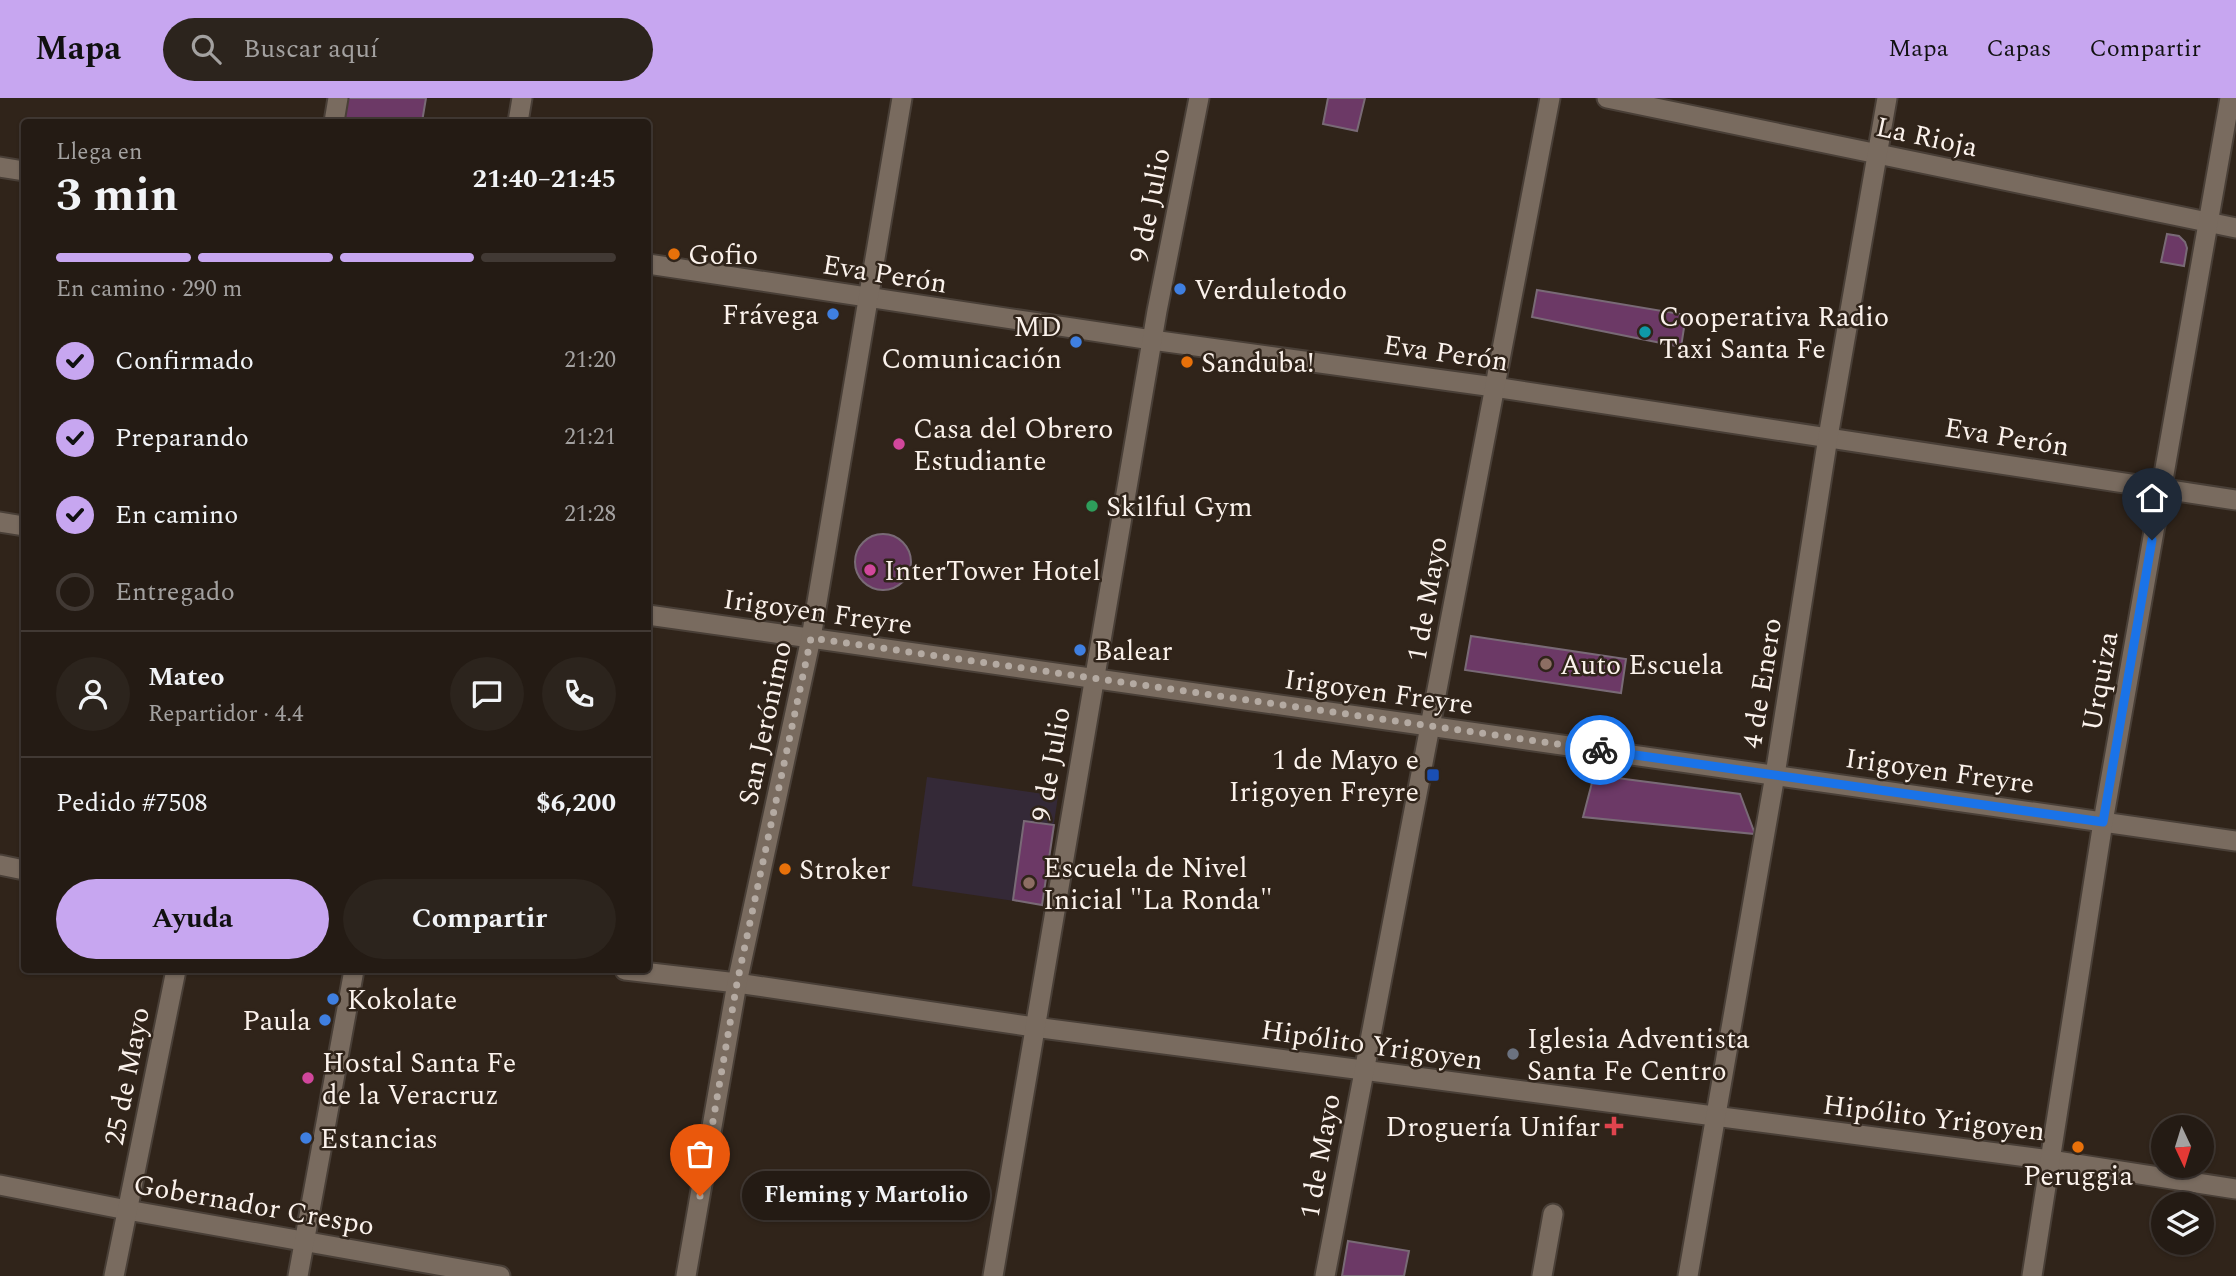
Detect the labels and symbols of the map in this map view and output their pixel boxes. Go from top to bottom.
street label: La Rioja [1872,106,1982,169]
street label: 9 de Julio [1118,144,1183,266]
place label: Gofio [688,234,758,277]
street label: Eva Perón [819,243,950,306]
marker: Gofio [666,246,682,262]
place label: Verduletodo [1194,269,1347,312]
marker: Verduletodo [1172,281,1188,297]
place label: Frávega [722,294,819,337]
place label: Cooperativa Radio Taxi Santa Fe [1659,296,1889,371]
marker: Frávega [825,306,841,322]
place label: MD Comunicación [881,306,1062,381]
street label: Eva Perón [1381,323,1511,384]
marker: Cooperativa Radio Taxi Santa Fe [1637,324,1653,340]
marker: MD Comunicación [1068,334,1084,350]
place label: Sanduba! [1201,342,1314,385]
marker: Sanduba! [1179,354,1195,370]
street label: Eva Perón [1941,406,2072,469]
place label: Casa del Obrero Estudiante [913,408,1113,483]
marker: Casa del Obrero Estudiante [891,436,907,452]
pin [2122,468,2182,540]
place label: Skilful Gym [1106,486,1252,529]
marker: Skilful Gym [1084,498,1100,514]
street label: 1 de Mayo [1395,533,1460,665]
place label: InterTower Hotel [884,550,1101,593]
marker: InterTower Hotel [862,562,878,578]
street label: Irigoyen Freyre [721,578,915,647]
street label: 4 de Enero [1731,615,1794,752]
street label: Urquiza [2071,628,2130,734]
place label: Balear [1094,630,1173,673]
street label: San Jerónimo [727,637,804,809]
marker: Balear [1072,642,1088,658]
place label: Auto Escuela [1560,644,1723,687]
marker: Auto Escuela [1538,656,1554,672]
street label: Irigoyen Freyre [1282,658,1476,727]
street label: 9 de Julio [1020,704,1083,825]
courier [1565,715,1635,785]
street label: Irigoyen Freyre [1843,737,2037,806]
place label: 1 de Mayo e Irigoyen Freyre [1229,739,1419,814]
marker: 1 de Mayo e Irigoyen Freyre [1425,767,1441,783]
place label: Escuela de Nivel Inicial "La Ronda" [1043,847,1273,922]
place label: Stroker [799,849,890,892]
marker: Stroker [777,861,793,877]
marker: Escuela de Nivel Inicial "La Ronda" [1021,875,1037,891]
place label: Kokolate [347,979,457,1022]
marker: Kokolate [325,991,341,1007]
place label: Paula [242,1000,311,1043]
street label: 25 de Mayo [93,1003,162,1149]
street label: Hipólito Yrigoyen [1258,1009,1486,1082]
marker: Paula [317,1012,333,1028]
place label: Iglesia Adventista Santa Fe Centro [1527,1018,1750,1093]
place label: Hostal Santa Fe de la Veracruz [322,1042,516,1117]
marker: Iglesia Adventista Santa Fe Centro [1505,1046,1521,1062]
marker: Hostal Santa Fe de la Veracruz [300,1070,316,1086]
street label: Hipólito Yrigoyen [1820,1084,2047,1153]
street label: 1 de Mayo [1288,1090,1353,1222]
place label: Droguería Unifar [1386,1106,1600,1149]
north arrow [2151,1115,2214,1178]
place label: Estancias [320,1118,438,1161]
marker: Droguería Unifar [1606,1118,1622,1134]
pin [670,1124,730,1196]
marker: Estancias [298,1130,314,1146]
marker: Peruggia [2070,1139,2086,1155]
place label: Peruggia [2023,1155,2133,1198]
street label: Gobernador Crespo [130,1163,378,1248]
callout: Fleming y Martolio [742,1172,990,1220]

